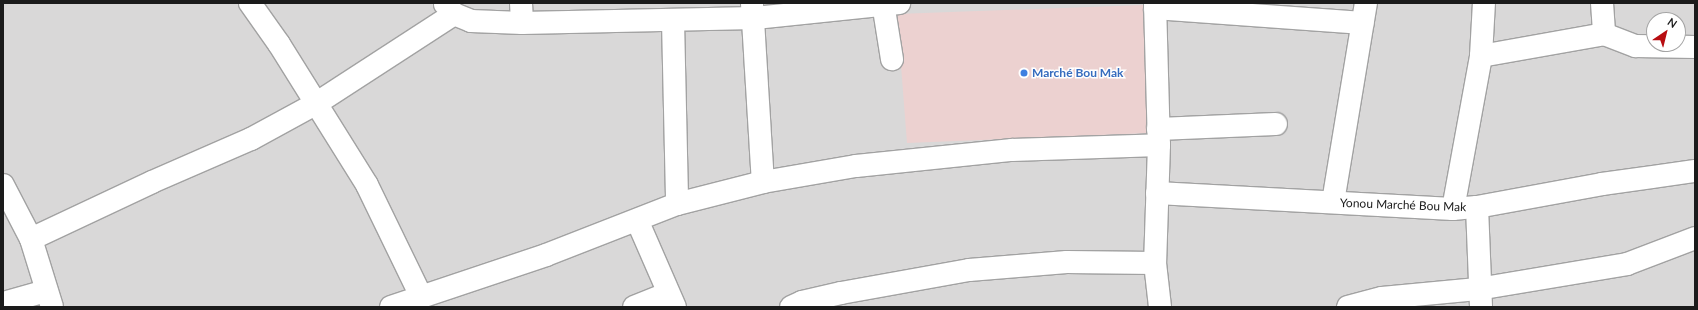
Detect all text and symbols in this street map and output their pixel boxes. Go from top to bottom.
north arrow [1646,12,1686,52]
text: N [1665,15,1680,30]
place label: Marché Bou Mak [1032,66,1124,80]
marker: Marché Bou Mak [1019,68,1029,78]
street label: Yonou Marché Bou Mak [1340,196,1466,214]

